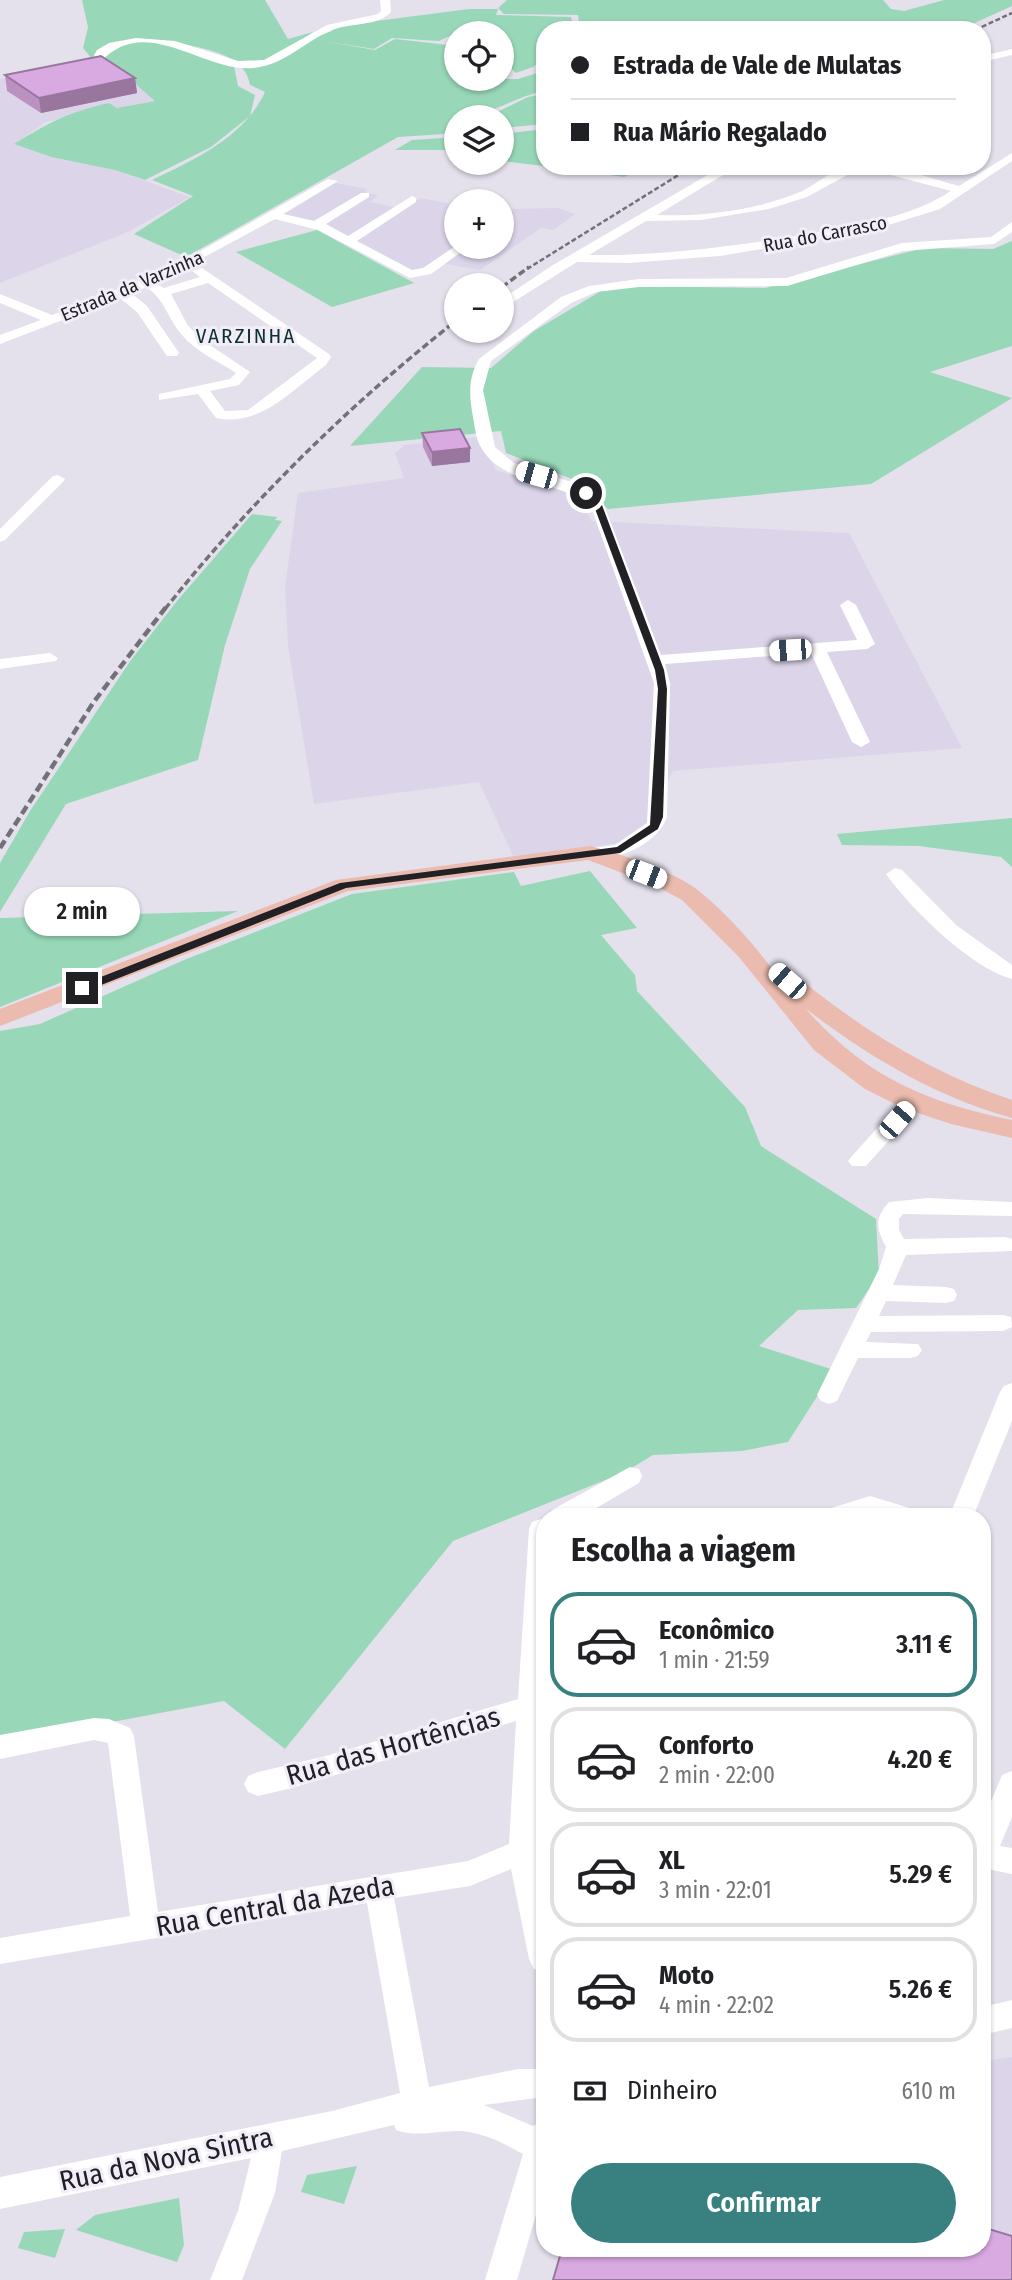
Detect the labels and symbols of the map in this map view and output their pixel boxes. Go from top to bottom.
street label: Rua do Carrasco [761,211,889,257]
street label: Estrada da Varzinha [57,246,207,326]
district label: VARZINHA [196,323,296,349]
car [513,459,560,491]
route start [570,477,602,509]
car [769,638,812,662]
car [623,857,670,891]
callout: 2 min [24,886,140,936]
car [765,959,810,1003]
route end [66,972,98,1004]
car [876,1097,919,1143]
street label: Rua das Hortências [282,1700,504,1792]
street label: Rua Central da Azeda [153,1869,397,1943]
street label: Rua da Nova Sintra [56,2120,276,2198]

